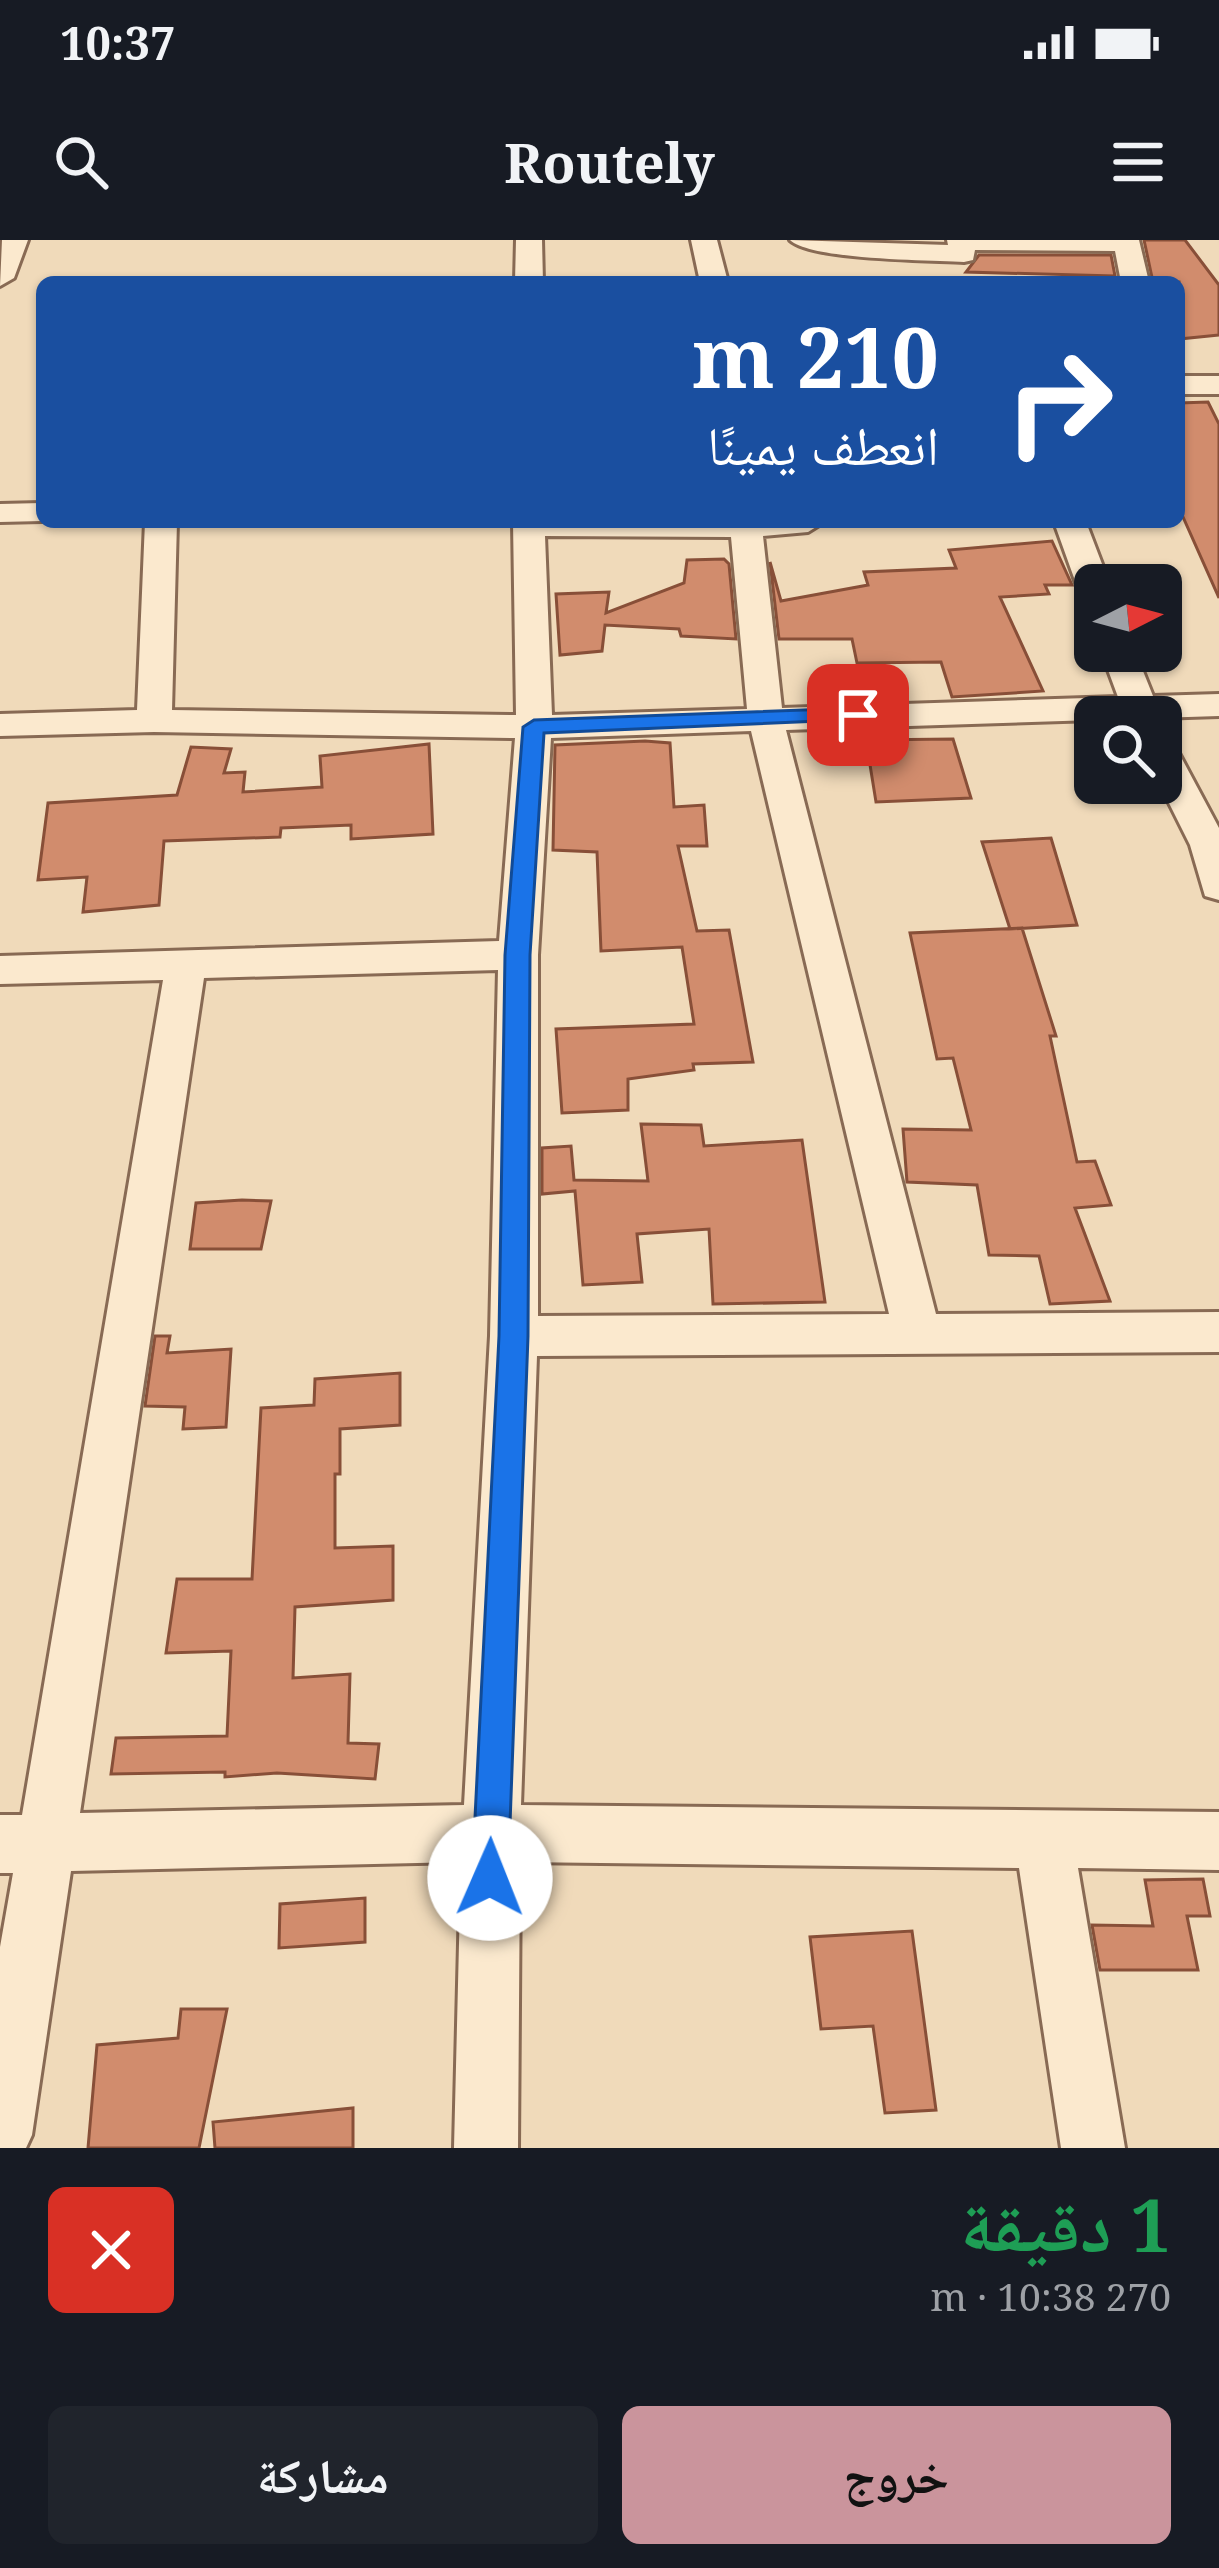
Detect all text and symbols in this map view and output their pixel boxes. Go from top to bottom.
text: 10:37 [60,12,175,73]
text: Routely [504,125,715,199]
icon: search [48,129,114,195]
icon: menu [1105,129,1171,195]
text: 210 m [692,298,939,413]
icon: right [981,324,1137,480]
text: انعطف يمينًا [707,407,939,481]
north arrow [1074,564,1182,672]
map controls [1074,564,1182,804]
pin [807,664,909,766]
icon: arrive [825,682,891,748]
button: search [1074,696,1182,804]
position arrow [427,1815,553,1941]
text: 1 دقيقة [960,2175,1171,2273]
button: close [48,2187,174,2313]
text: 270 m · 10:38 [930,2269,1171,2322]
button: مشاركة [48,2406,598,2544]
button: خروج [622,2406,1171,2544]

